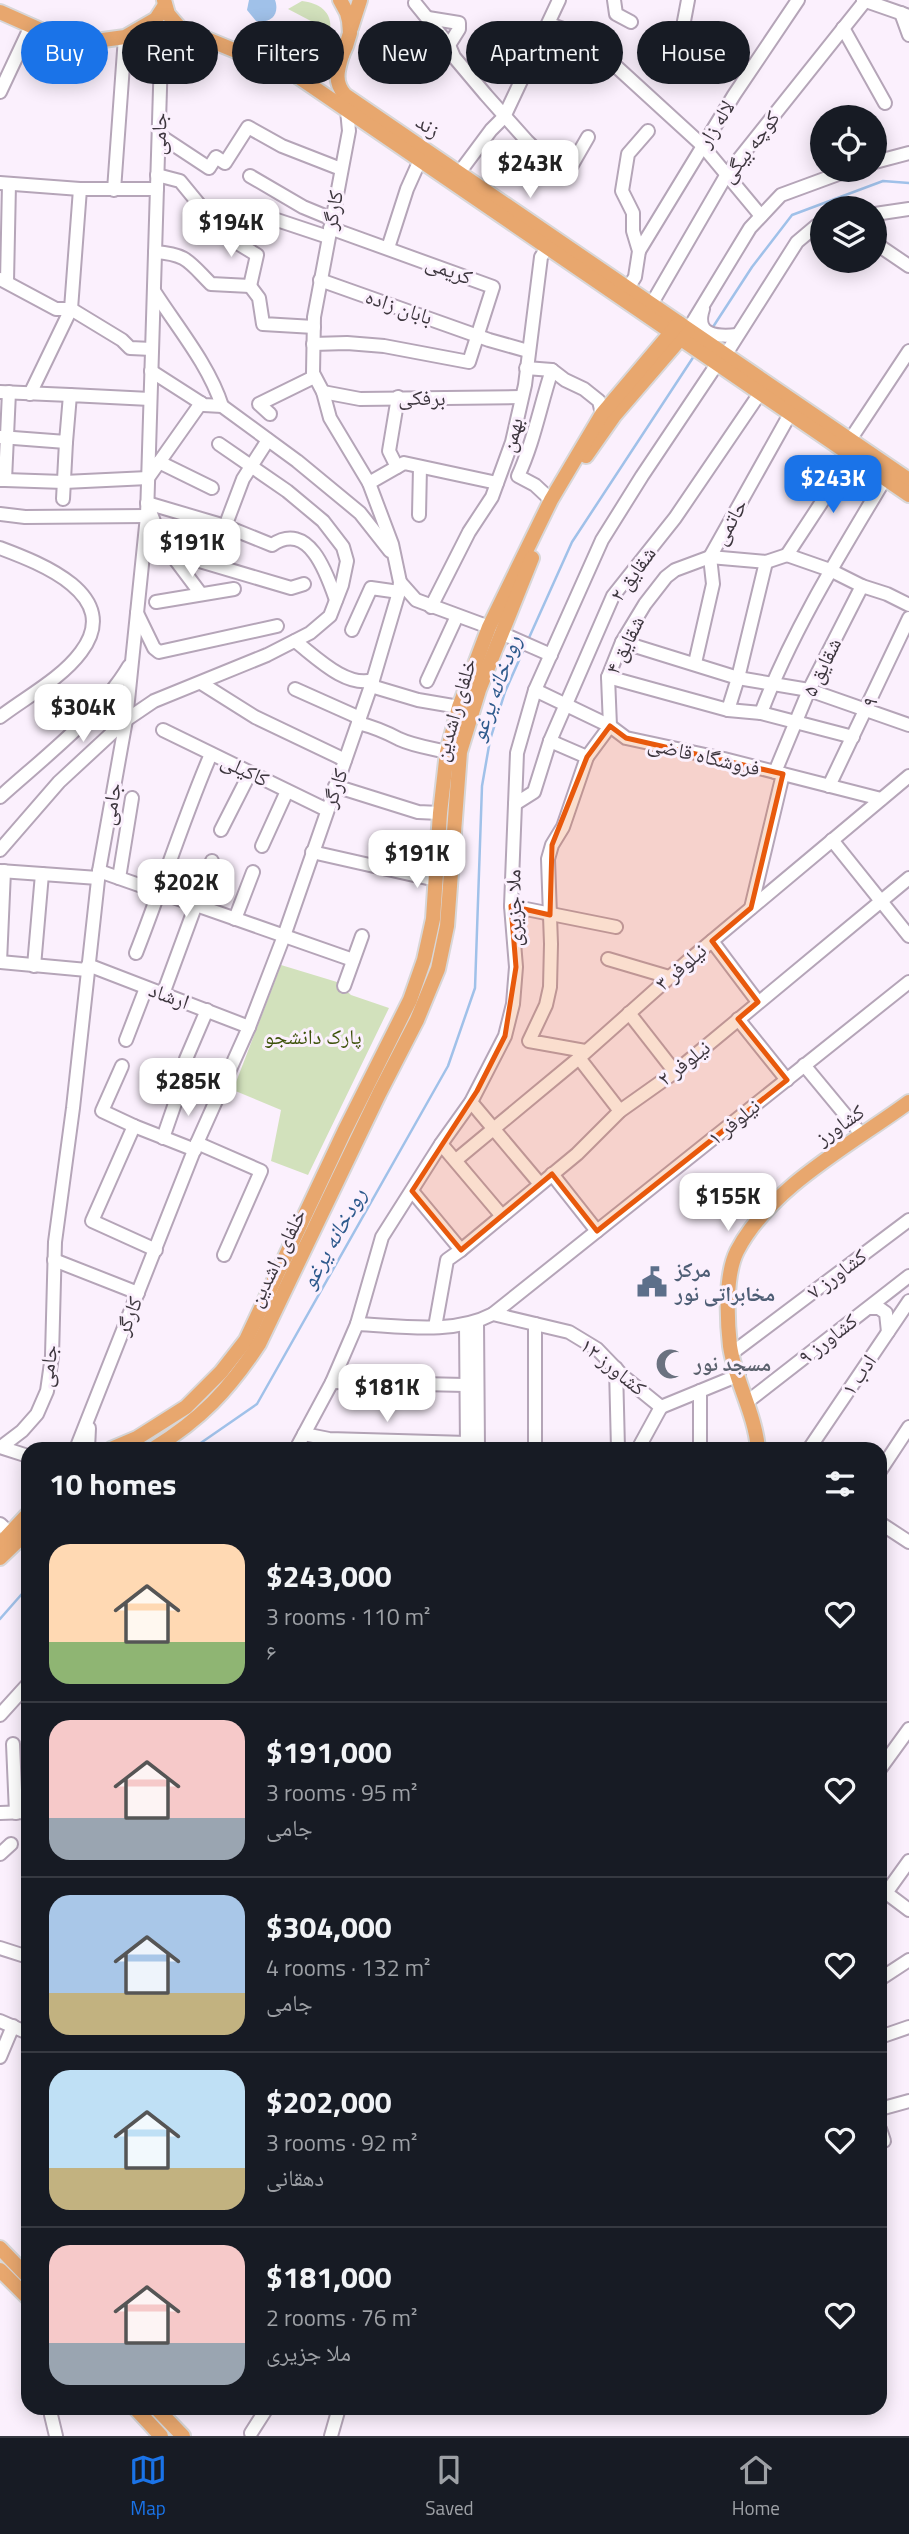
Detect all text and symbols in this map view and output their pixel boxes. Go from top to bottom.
chip: Buy [21,21,108,84]
chip: Rent [122,21,218,84]
chip: Filters [232,21,344,84]
chip: New [358,21,452,84]
chip: Apartment [466,21,623,84]
chip: House [637,21,750,84]
street label: لاله زار [688,94,742,154]
street label: کوچه بیگی [711,103,787,189]
street label: زند [410,105,447,145]
map controls [810,105,887,273]
button: locate [810,105,887,182]
street label: جامی [141,112,175,156]
pin: $243K [481,140,579,200]
text: $243K [497,145,563,180]
street label: کارگر [313,187,351,233]
button: layers [810,196,887,273]
pin: $194K [182,200,280,259]
text: $194K [198,204,264,239]
street label: کریمی [421,246,478,293]
street label: بابان زاده [361,280,437,332]
street label: برفکی [398,381,446,413]
street label: بهمن [491,414,531,456]
pin: $243K [784,456,882,515]
text: $243K [800,460,866,495]
street label: حاتمی [703,492,755,551]
pin: $191K [143,520,241,579]
text: $191K [159,524,225,559]
street label: شقایق ۲ [601,539,663,608]
street label: شقایق ۴ [596,610,652,679]
water label: رودخانه یرغو [459,630,530,747]
street label: شقایق ۵ [793,632,849,701]
street label: خلفای راشدین [424,654,484,765]
pin: $304K [34,684,132,744]
text: $304K [50,689,116,724]
street label: ۹ [853,691,886,713]
street label: فروشگاه قاضی [645,727,763,783]
street label: کاکیلی [216,744,275,795]
street label: کارگر [312,764,356,812]
street label: جامی [91,780,129,828]
pin: $191K [368,830,466,890]
text: $191K [384,835,450,870]
pin: $202K [137,860,235,919]
text: $202K [153,864,219,899]
street label: ملا جزیری [496,869,530,947]
street label: نیلوفر ۳ [647,935,713,998]
street label: ارشاد [145,973,194,1017]
park label: پارک دانشجو [264,1020,362,1052]
street label: نیلوفر ۲ [650,1031,717,1093]
pin: $285K [139,1058,237,1118]
text: $285K [155,1063,221,1098]
street label: نیلوفر ۱ [700,1090,767,1152]
street label: کشاورز [807,1095,871,1153]
pin: $155K [679,1174,777,1233]
text: $155K [695,1178,761,1213]
water label: رودخانه یرغو [290,1181,375,1296]
street label: خلفای راشدین [239,1203,314,1312]
street label: کشاورز ۷ [800,1240,873,1306]
place label: مرکز مخابراتی نور [674,1253,775,1309]
public building icon: مرکز مخابراتی نور [635,1265,669,1299]
street label: کارگر [105,1291,150,1341]
street label: کشاورز ۹ [791,1304,864,1372]
street label: کشاورز ۱۲ [573,1329,654,1403]
street label: جامی [29,1343,65,1389]
mosque icon: مسجد نور [654,1347,688,1381]
place label: مسجد نور [693,1347,771,1379]
street label: ادب ۱ [833,1347,884,1402]
pin: $181K [338,1364,436,1424]
text: $181K [354,1369,420,1404]
text: 10 homes [49,1461,176,1507]
icon: filters [821,1465,859,1503]
text: $243,000 [266,1553,392,1599]
icon: home [105,1572,189,1656]
icon: heart [821,1595,859,1633]
text: 3 rooms · 110 m² [266,1599,430,1634]
text: ۶ [266,1634,276,1669]
text: $191,000 [266,1729,392,1775]
icon: home [105,1748,189,1832]
icon: heart [821,1771,859,1809]
text: 3 rooms · 95 m² [266,1775,417,1810]
text: جامی [266,1810,313,1845]
text: $304,000 [266,1904,392,1950]
icon: home [105,1923,189,2007]
icon: heart [821,1946,859,1984]
text: 4 rooms · 132 m² [266,1950,430,1985]
text: جامی [266,1985,313,2020]
text: $202,000 [266,2079,392,2125]
icon: home [105,2098,189,2182]
icon: heart [821,2121,859,2159]
text: 3 rooms · 92 m² [266,2125,417,2160]
text: دهقانی [266,2160,324,2195]
text: $181,000 [266,2254,392,2300]
icon: home [105,2273,189,2357]
icon: heart [821,2296,859,2334]
text: 2 rooms · 76 m² [266,2300,417,2335]
text: ملا جزیری [266,2335,351,2370]
tab: Map [129,2451,167,2522]
tab: Saved [425,2451,474,2522]
tab: Home [732,2451,780,2522]

